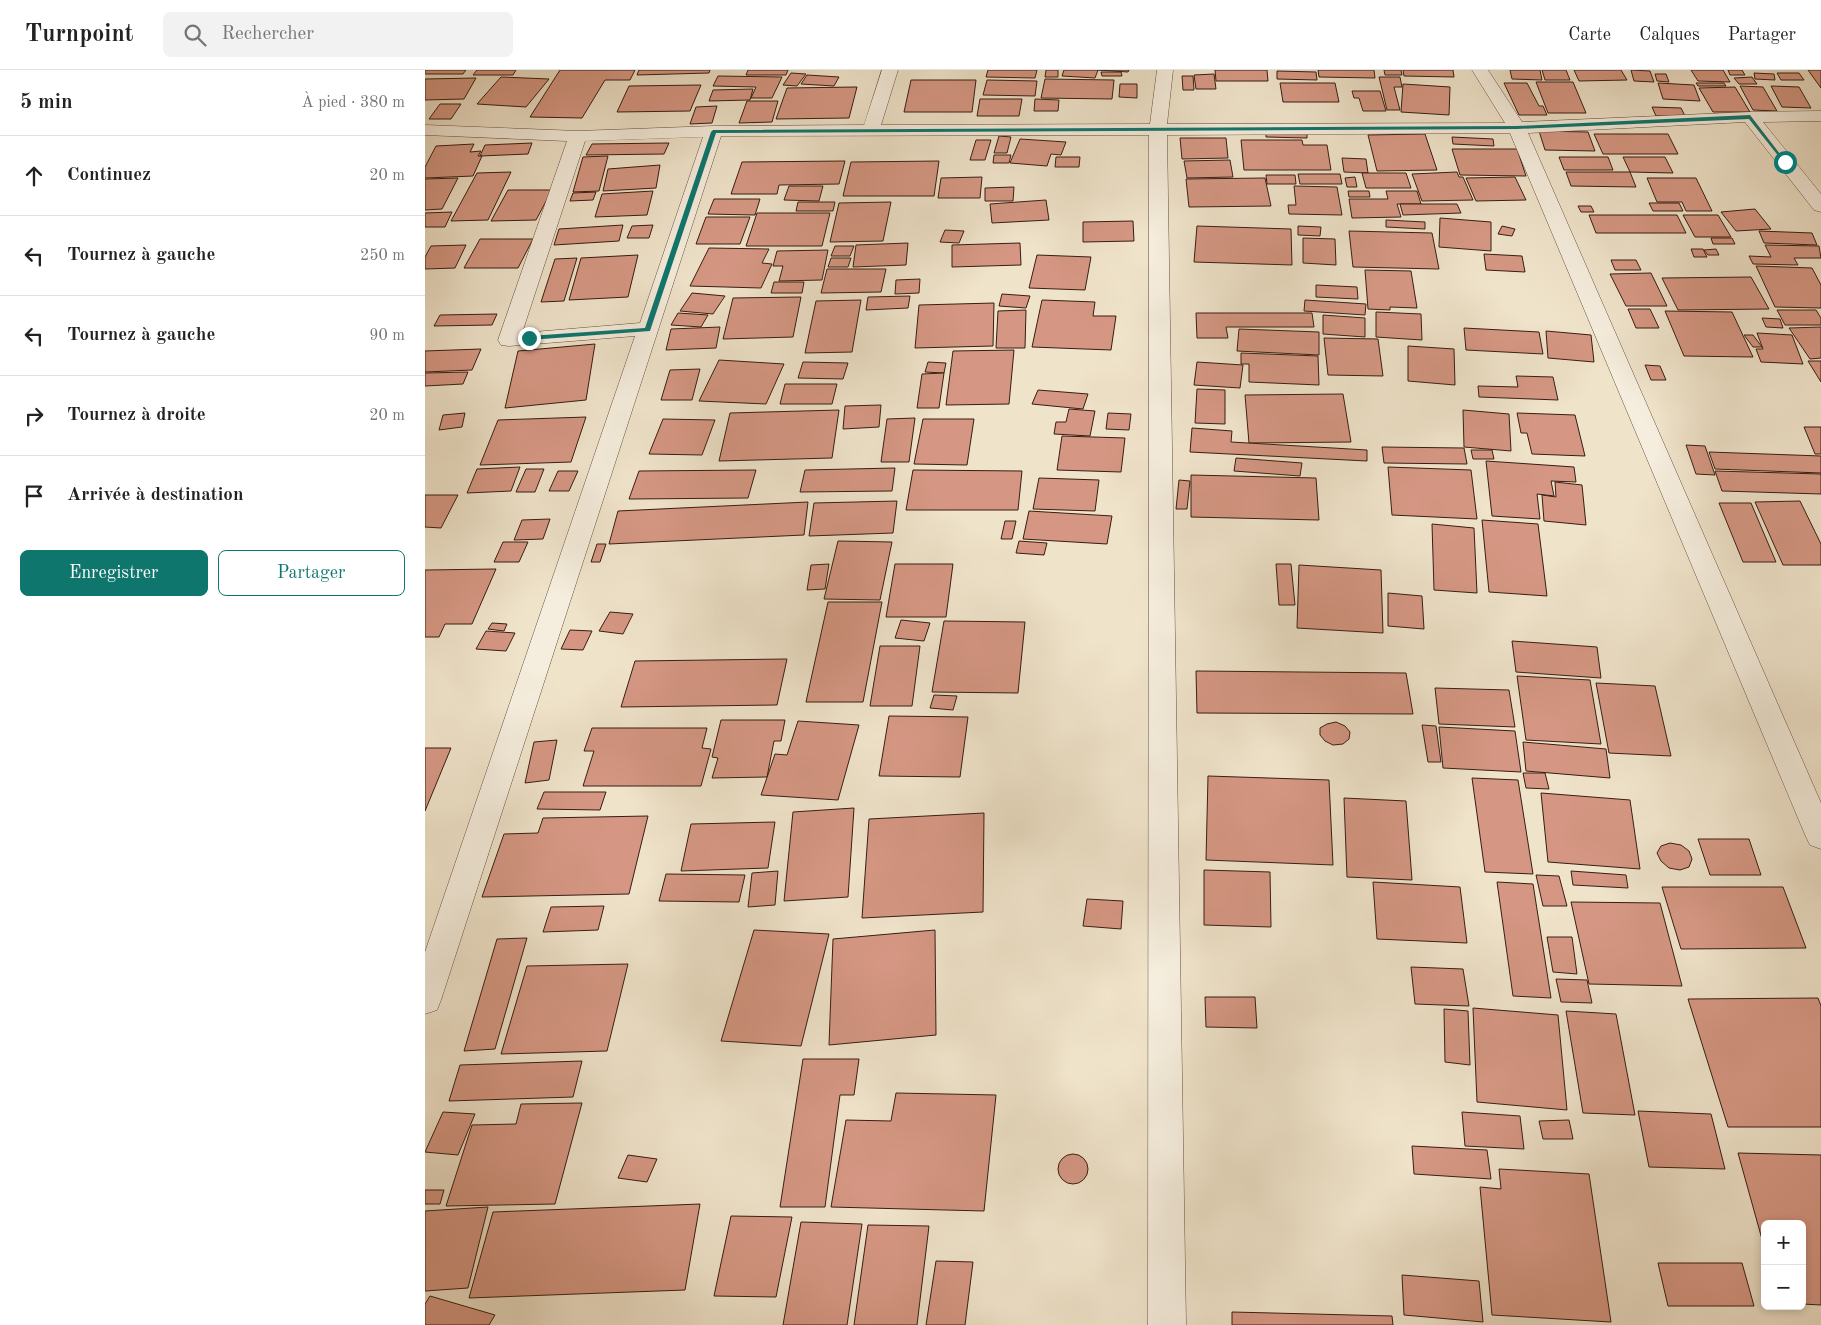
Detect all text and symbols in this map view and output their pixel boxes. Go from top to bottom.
search box [163,12,513,57]
icon: search [181,21,209,49]
text: Turnpoint [25,23,133,47]
text: Rechercher [221,25,314,44]
text: Carte [1568,26,1611,44]
text: Calques [1639,26,1700,44]
text: Partager [1728,26,1796,44]
text: 5 min [20,92,73,113]
text: À pied · 380 m [302,95,405,111]
route start [1774,151,1797,174]
icon: ahead [20,162,48,190]
text: Continuez [67,166,151,185]
text: 20 m [369,168,405,184]
icon: left [20,242,48,270]
text: Tournez à gauche [67,246,215,265]
text: 250 m [360,248,405,264]
icon: left [20,322,48,350]
text: Tournez à gauche [67,326,215,345]
route end [518,327,541,350]
text: 90 m [369,328,405,344]
icon: right [20,402,48,430]
text: Tournez à droite [67,406,206,425]
text: 20 m [369,408,405,424]
icon: arrive [20,482,48,510]
text: Arrivée à destination [67,486,243,505]
button: Enregistrer [20,550,208,596]
button: Partager [218,550,405,596]
map controls [1761,1220,1806,1310]
button: + [1761,1220,1806,1265]
button: − [1761,1265,1806,1310]

